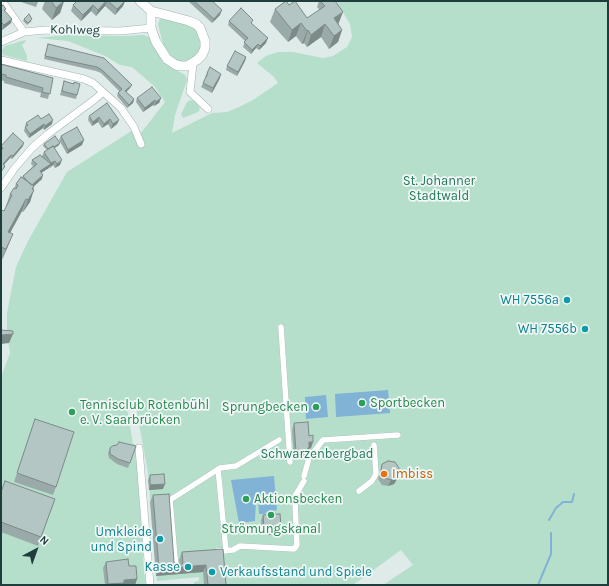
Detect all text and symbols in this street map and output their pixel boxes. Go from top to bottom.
street label: Kohlweg [50,22,100,38]
park label: St. Johanner Stadtwald [403,173,475,204]
place label: WH 7556a [500,292,559,308]
marker: WH 7556a [562,295,572,305]
place label: WH 7556b [518,321,577,337]
marker: WH 7556b [580,324,590,334]
place label: Sportbecken [370,395,445,411]
place label: Tennisclub Rotenbühl e. V. Saarbrücken [80,397,209,428]
marker: Sportbecken [357,398,367,408]
place label: Sprungbecken [222,399,308,415]
marker: Sprungbecken [311,402,321,412]
marker: Tennisclub Rotenbühl e. V. Saarbrücken [67,407,77,417]
park label: Schwarzenbergbad [260,446,374,462]
place label: Imbiss [392,466,433,482]
marker: Imbiss [379,469,389,479]
place label: Aktionsbecken [254,491,342,507]
marker: Aktionsbecken [241,494,251,504]
marker: Strömungskanal [266,510,276,520]
place label: Strömungskanal [221,521,321,537]
place label: Umkleide und Spind [91,524,152,555]
north arrow [16,530,56,570]
text: N [37,533,51,548]
marker: Umkleide und Spind [155,534,165,544]
place label: Kasse [145,559,180,575]
marker: Kasse [183,562,193,572]
place label: Verkaufsstand und Spiele [220,564,372,580]
marker: Verkaufsstand und Spiele [207,567,217,577]

